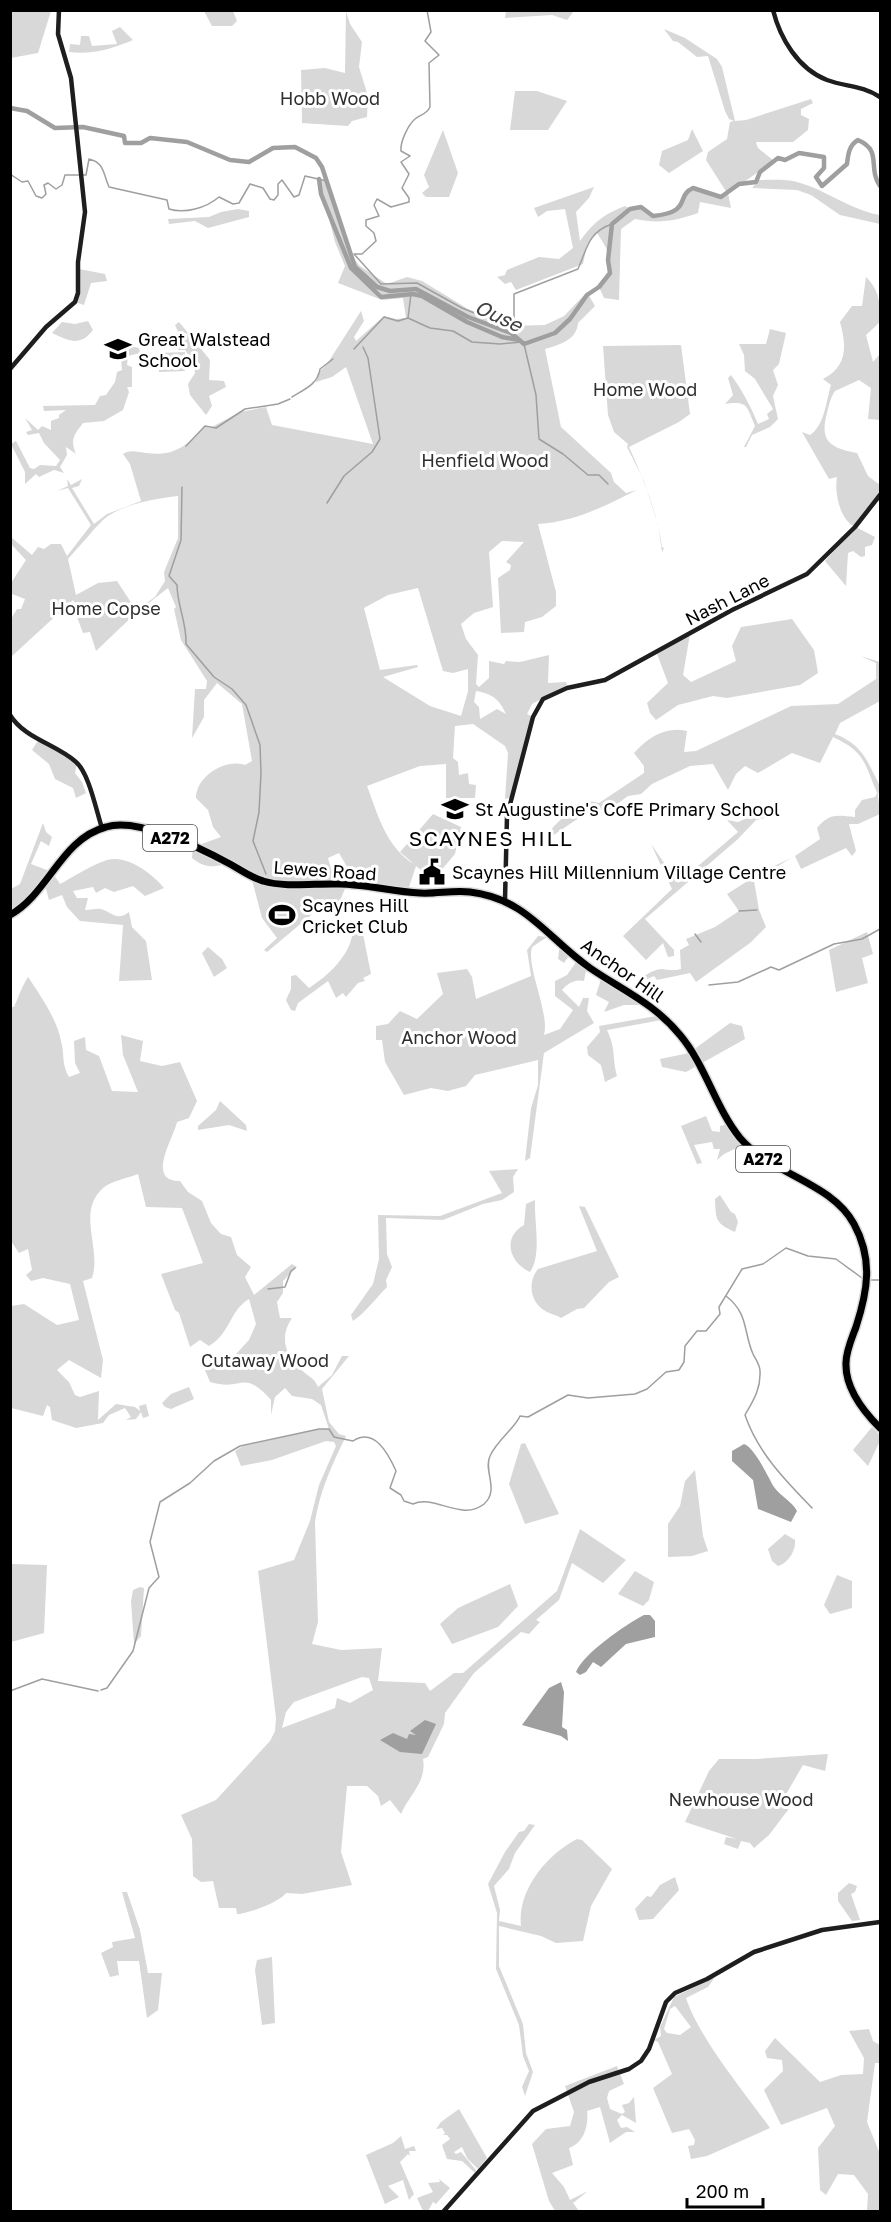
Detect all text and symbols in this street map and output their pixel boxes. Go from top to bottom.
park label: Hobb Wood [280,87,380,109]
water label: Ouse [472,294,528,337]
place label: Great Walstead School [138,328,271,371]
school or university icon: Great Walstead School [103,334,133,364]
park label: Home Wood [593,378,697,400]
park label: Henfield Wood [421,449,549,471]
street label: Nash Lane [681,569,773,629]
park label: Home Copse [51,597,161,619]
school or university icon: St Augustine's CofE Primary School [440,794,470,824]
place label: St Augustine's CofE Primary School [475,798,780,820]
road number: A272 [143,825,197,851]
district label: SCAYNES HILL [409,825,573,851]
street label: Lewes Road [273,855,377,885]
public building icon: Scaynes Hill Millennium Village Centre [417,857,447,887]
place label: Scaynes Hill Millennium Village Centre [452,861,786,883]
place label: Scaynes Hill Cricket Club [302,894,409,937]
sports icon: Scaynes Hill Cricket Club [267,900,297,930]
street label: Anchor Hill [577,933,669,1007]
park label: Anchor Wood [401,1026,517,1048]
road number: A272 [736,1146,790,1172]
park label: Cutaway Wood [201,1349,329,1371]
park label: Newhouse Wood [669,1788,814,1810]
scale bar [687,2171,764,2209]
text: 200 m [696,2180,749,2202]

